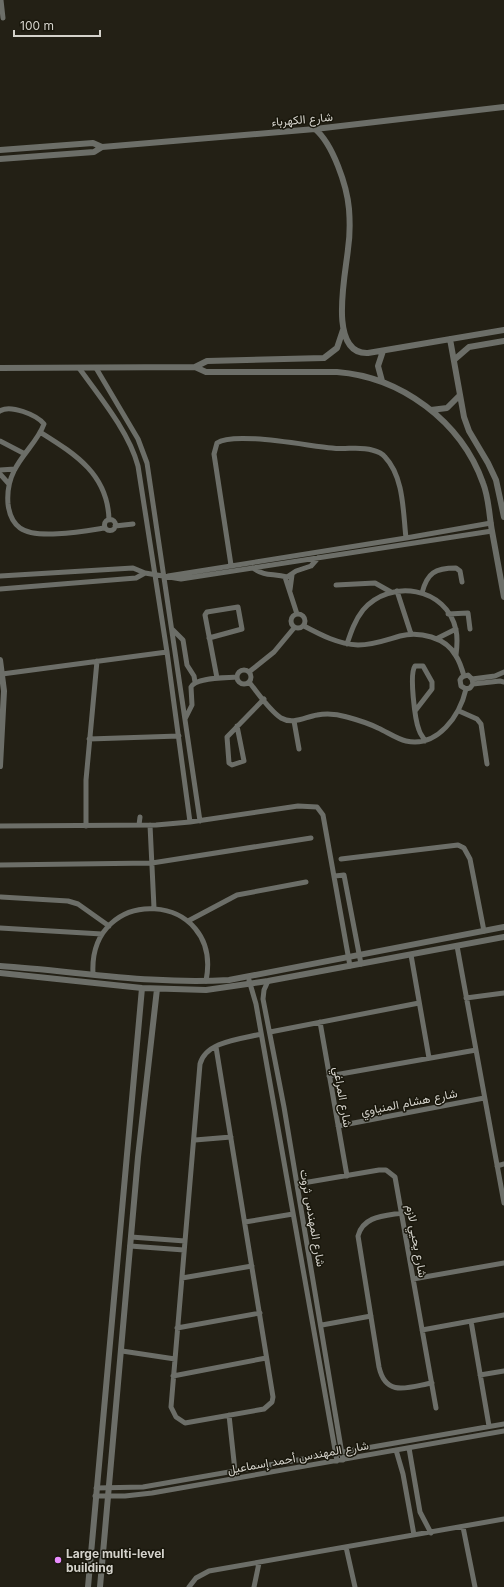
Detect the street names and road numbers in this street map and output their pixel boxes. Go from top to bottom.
street label: شارع الكهرباء [271,109,334,131]
street label: شارع المراغي [327,1066,356,1129]
street label: شارع هشام المنياوي [359,1085,459,1122]
street label: شارع المهندس ثروت [295,1168,329,1268]
street label: شارع يحيي لازم [400,1203,431,1279]
street label: شارع المهندس أحمد إسماعيل [226,1437,370,1479]

